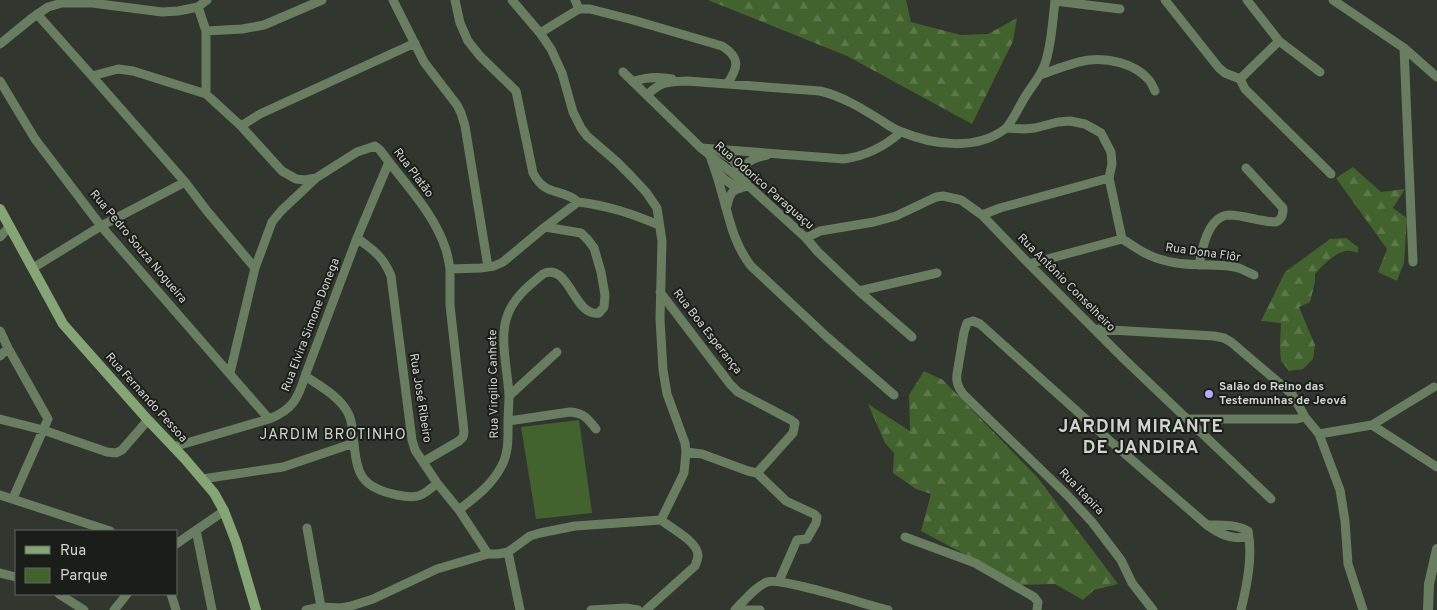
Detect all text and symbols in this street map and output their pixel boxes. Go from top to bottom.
street label: Rua Odorico Paraguaçu [711,138,817,234]
street label: Rua Platão [389,145,437,201]
street label: Rua Pedro Souza Nogueira [86,187,190,307]
street label: Rua Antônio Conselheiro [1014,231,1119,336]
street label: Rua Dona Flôr [1164,240,1242,266]
street label: Rua Elvira Simone Donega [278,256,344,394]
street label: Rua Boa Esperança [669,286,745,378]
street label: Rua Virgilio Canhete [485,329,503,439]
street label: Rua Fernando Pessoa [101,350,191,446]
street label: Rua José Ribeiro [405,352,435,444]
place label: Salão do Reino das Testemunhas de Jeová [1219,379,1347,409]
marker: Salão do Reino das Testemunhas de Jeová [1203,388,1215,400]
district label: JARDIM MIRANTE DE JANDIRA [1058,416,1224,460]
district label: JARDIM BROTINHO [259,426,407,445]
street label: Rua Itapira [1055,465,1107,519]
legend [15,530,178,595]
text: Rua [60,542,86,561]
text: Parque [60,567,108,586]

